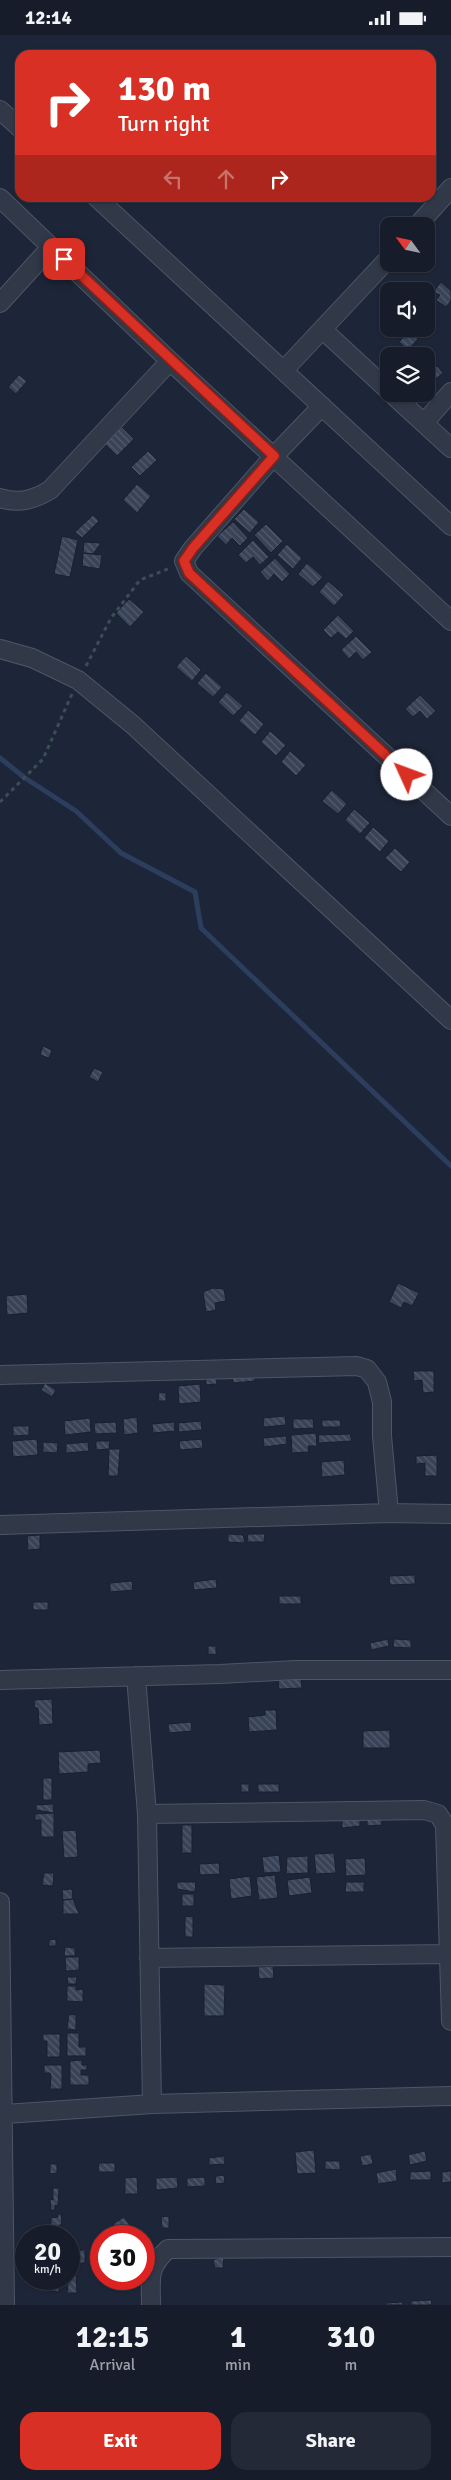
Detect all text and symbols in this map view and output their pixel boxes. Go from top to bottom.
text: 12:14 [25,6,72,30]
text: 130 m [118,67,211,110]
icon: right [35,70,100,135]
text: Turn right [118,110,210,137]
icon: left [159,165,187,193]
icon: ahead [212,165,240,193]
icon: right [265,165,293,193]
north arrow [380,217,435,273]
map controls [380,217,435,402]
pin [43,238,85,280]
icon: arrive [50,245,78,273]
button: sound [380,282,435,337]
button: layers [380,347,435,402]
position arrow [380,748,432,800]
speed limit sign: 30 [90,2225,155,2290]
text: 20 [34,2236,61,2267]
text: km/h [34,2262,61,2277]
text: 12:15 [76,2319,149,2356]
text: 1 [230,2319,246,2356]
text: 310 [327,2319,375,2356]
text: Arrival [89,2355,136,2375]
text: min [225,2355,251,2375]
text: m [345,2355,357,2375]
button: Exit [20,2412,221,2470]
button: Share [231,2412,431,2470]

